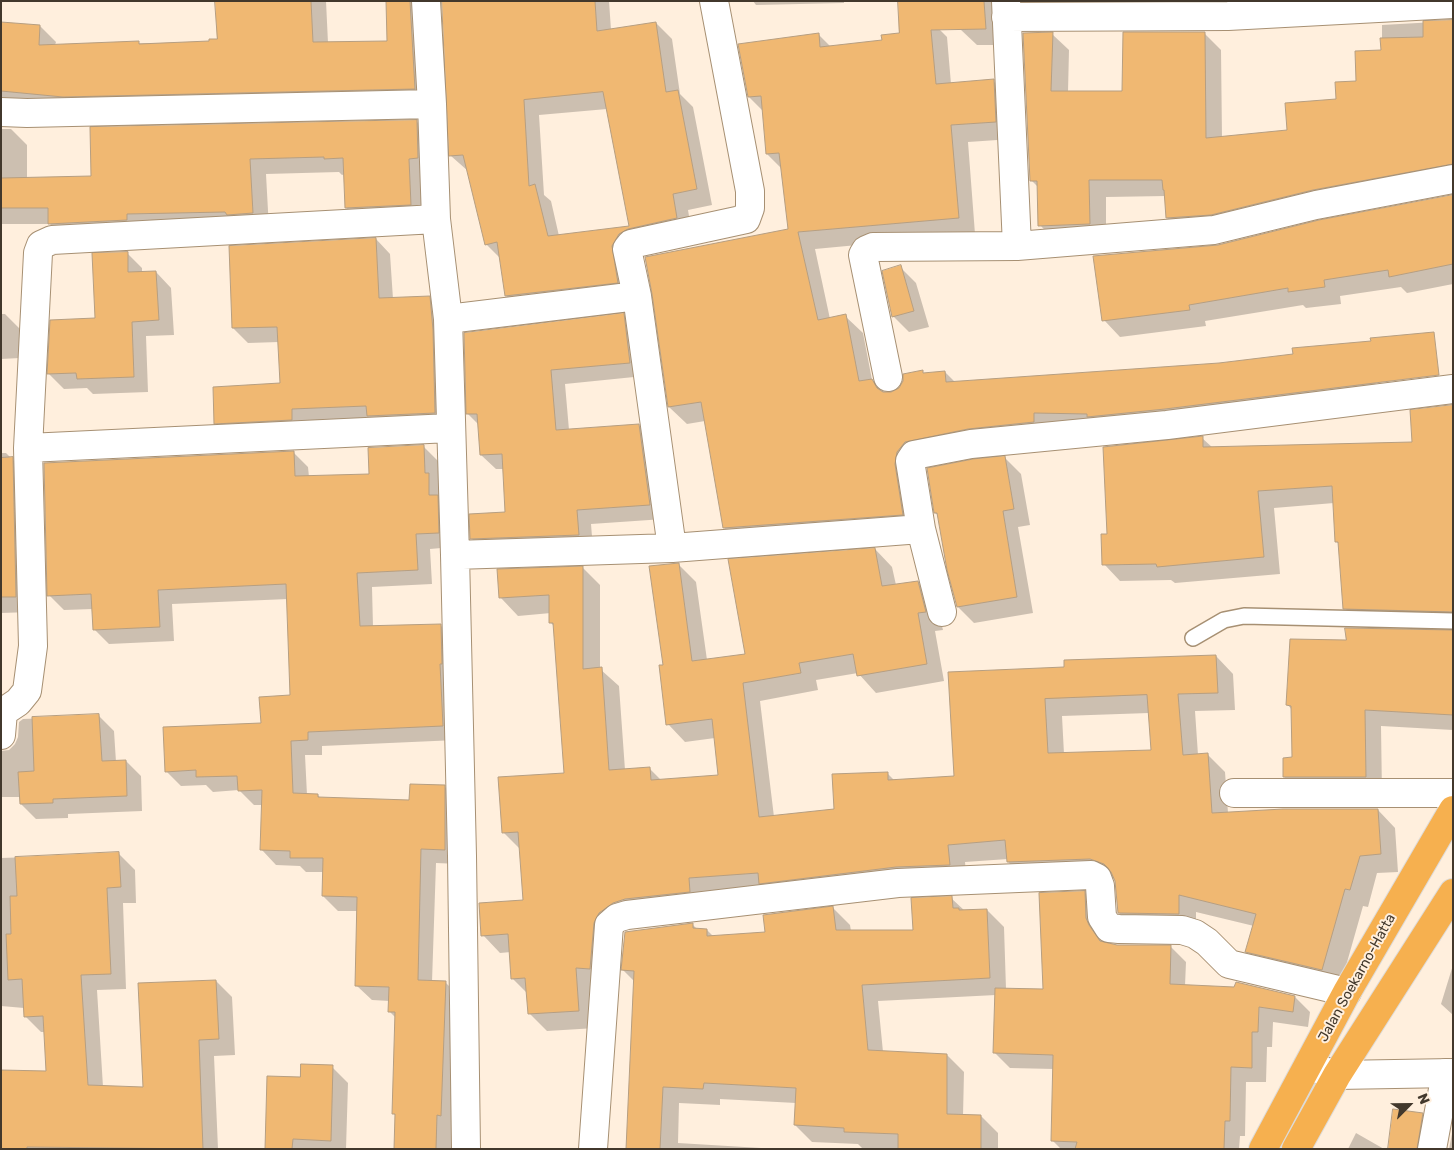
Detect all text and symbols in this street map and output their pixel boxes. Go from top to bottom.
street label: Jalan Soekarno-Hatta [1315,911,1399,1045]
north arrow [1384,1080,1434,1130]
text: N [1413,1091,1433,1107]

